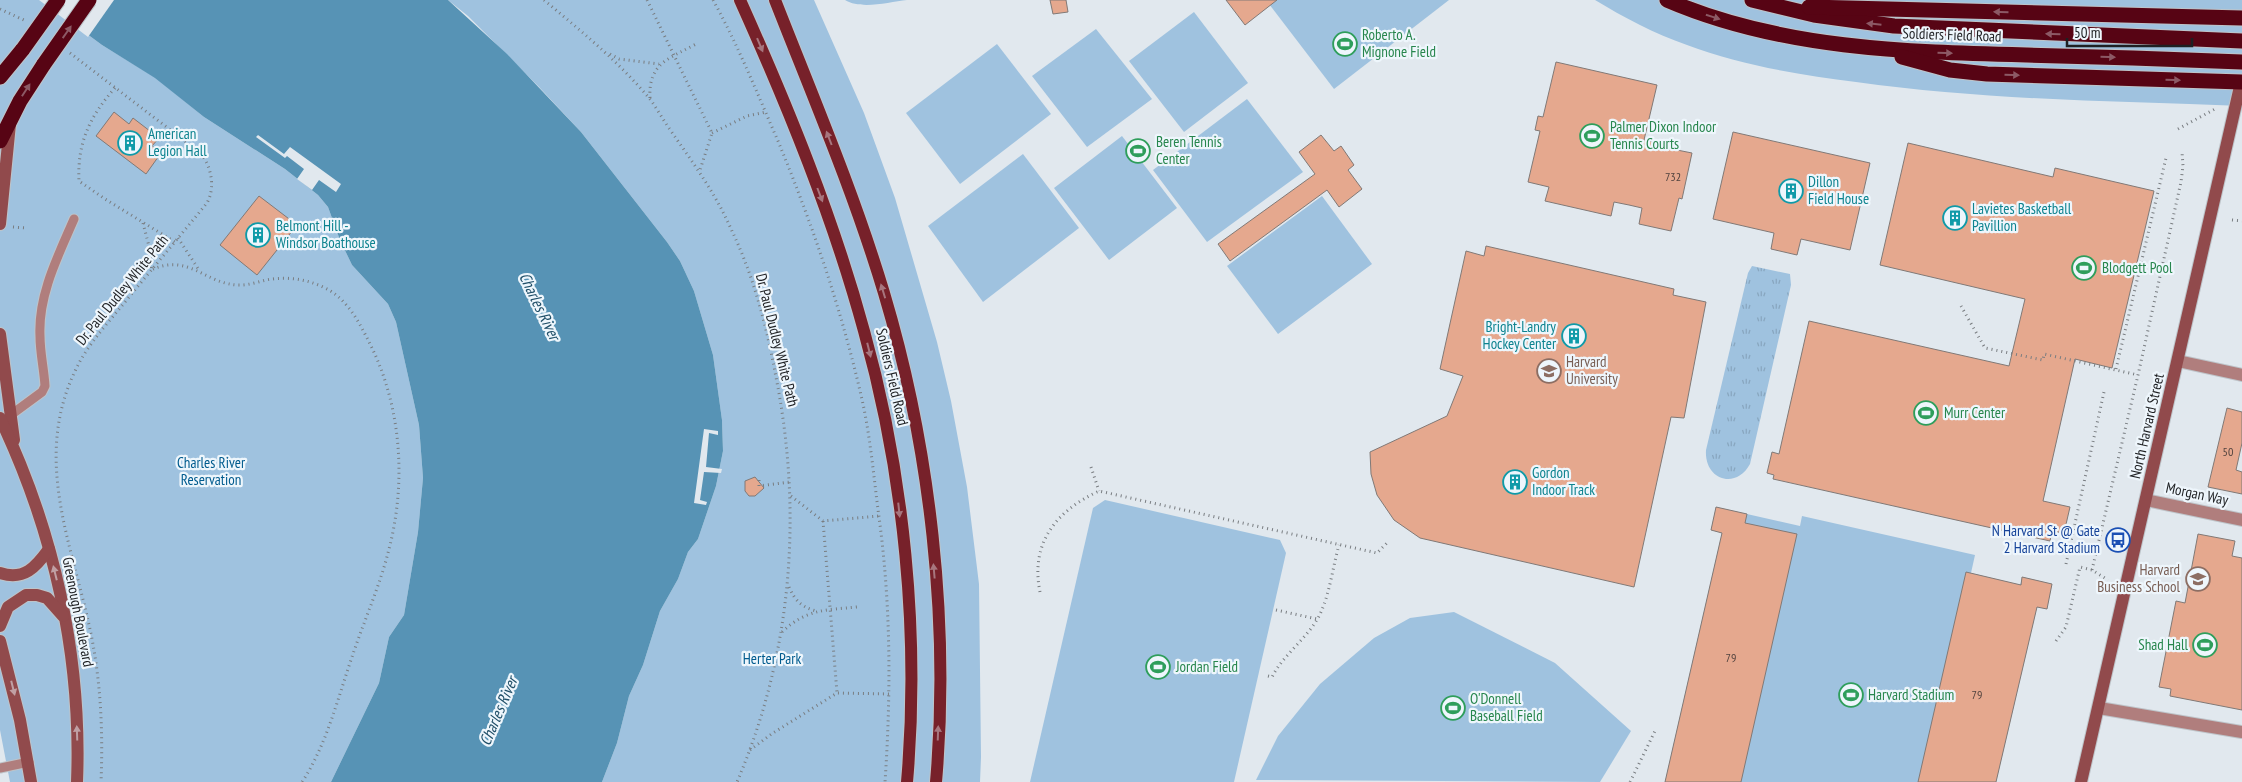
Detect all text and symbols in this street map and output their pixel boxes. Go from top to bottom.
one-way arrow [1993,8,2009,16]
one-way arrow [1706,13,1721,21]
scale bar [2067,15,2192,47]
one-way arrow [1865,20,1881,28]
street label: Soldiers Field Road [1902,23,2002,46]
text: 50 m [2074,23,2100,42]
place label: Roberto A. Mignone Field [1362,25,1436,61]
one-way arrow [61,26,72,39]
one-way arrow [2045,29,2061,37]
sports icon: Roberto A. Mignone Field [1332,31,1358,57]
one-way arrow [756,38,764,52]
one-way arrow [1938,49,1954,57]
one-way arrow [2100,54,2116,62]
one-way arrow [2005,71,2021,79]
one-way arrow [2165,76,2181,84]
one-way arrow [22,83,31,96]
place label: Palmer Dixon Indoor Tennis Courts [1610,117,1717,153]
sports icon: Palmer Dixon Indoor Tennis Courts [1579,123,1605,149]
place label: American Legion Hall [148,124,207,160]
building icon: American Legion Hall [117,130,143,156]
one-way arrow [825,130,833,145]
place label: Beren Tennis Center [1156,132,1222,168]
sports icon: Beren Tennis Center [1125,138,1151,164]
house number: 732 [1665,169,1681,184]
place label: Dillon Field House [1808,172,1869,208]
building icon: Dillon Field House [1778,178,1804,204]
one-way arrow [817,188,825,203]
place label: Lavietes Basketball Pavillion [1972,199,2072,235]
building icon: Lavietes Basketball Pavillion [1942,205,1968,231]
place label: Belmont Hill - Windsor Boathouse [276,216,376,252]
building icon: Belmont Hill - Windsor Boathouse [245,222,271,248]
street label: Dr. Paul Dudley White Path [71,231,172,349]
sports icon: Blodgett Pool [2071,255,2097,281]
place label: Blodgett Pool [2102,258,2173,277]
water label: Charles River [515,269,566,345]
street label: Dr. Paul Dudley White Path [752,271,803,408]
one-way arrow [879,284,887,299]
place label: Bright-Landry Hockey Center [1483,317,1557,353]
building icon: Bright-Landry Hockey Center [1561,323,1587,349]
street label: Soldiers Field Road [872,326,913,427]
one-way arrow [865,343,873,358]
place label: Harvard University [1566,352,1618,388]
school or university icon: Harvard University [1536,358,1562,384]
street label: North Harvard Street [2125,371,2168,481]
sports icon: Murr Center [1913,400,1939,426]
place label: Murr Center [1944,403,2006,422]
house number: 50 [2223,444,2233,459]
park label: Charles River Reservation [177,453,246,489]
place label: Gordon Indoor Track [1532,463,1595,499]
building icon: Gordon Indoor Track [1502,469,1528,495]
street label: Morgan Way [2164,478,2230,509]
one-way arrow [895,502,903,518]
place label: N Harvard St @ Gate 2 Harvard Stadium [1992,521,2100,557]
bus stop icon: N Harvard St @ Gate 2 Harvard Stadium [2105,527,2131,553]
street label: Greenough Boulevard [59,555,98,668]
place label: Harvard Business School [2097,560,2180,596]
one-way arrow [930,563,938,579]
one-way arrow [51,565,59,580]
school or university icon: Harvard Business School [2185,566,2211,592]
sports icon: Shad Hall [2192,632,2218,658]
place label: Shad Hall [2138,635,2188,654]
park label: Herter Park [743,649,801,668]
house number: 79 [1726,650,1736,665]
sports icon: Jordan Field [1145,654,1171,680]
place label: Jordan Field [1175,657,1238,676]
water label: Charles River [475,671,522,748]
one-way arrow [9,681,17,696]
sports icon: Harvard Stadium [1838,682,1864,708]
place label: Harvard Stadium [1868,685,1954,704]
house number: 79 [1972,687,1982,702]
place label: O'Donnell Baseball Field [1470,689,1543,725]
sports icon: O'Donnell Baseball Field [1440,695,1466,721]
one-way arrow [72,725,80,741]
one-way arrow [935,725,943,741]

